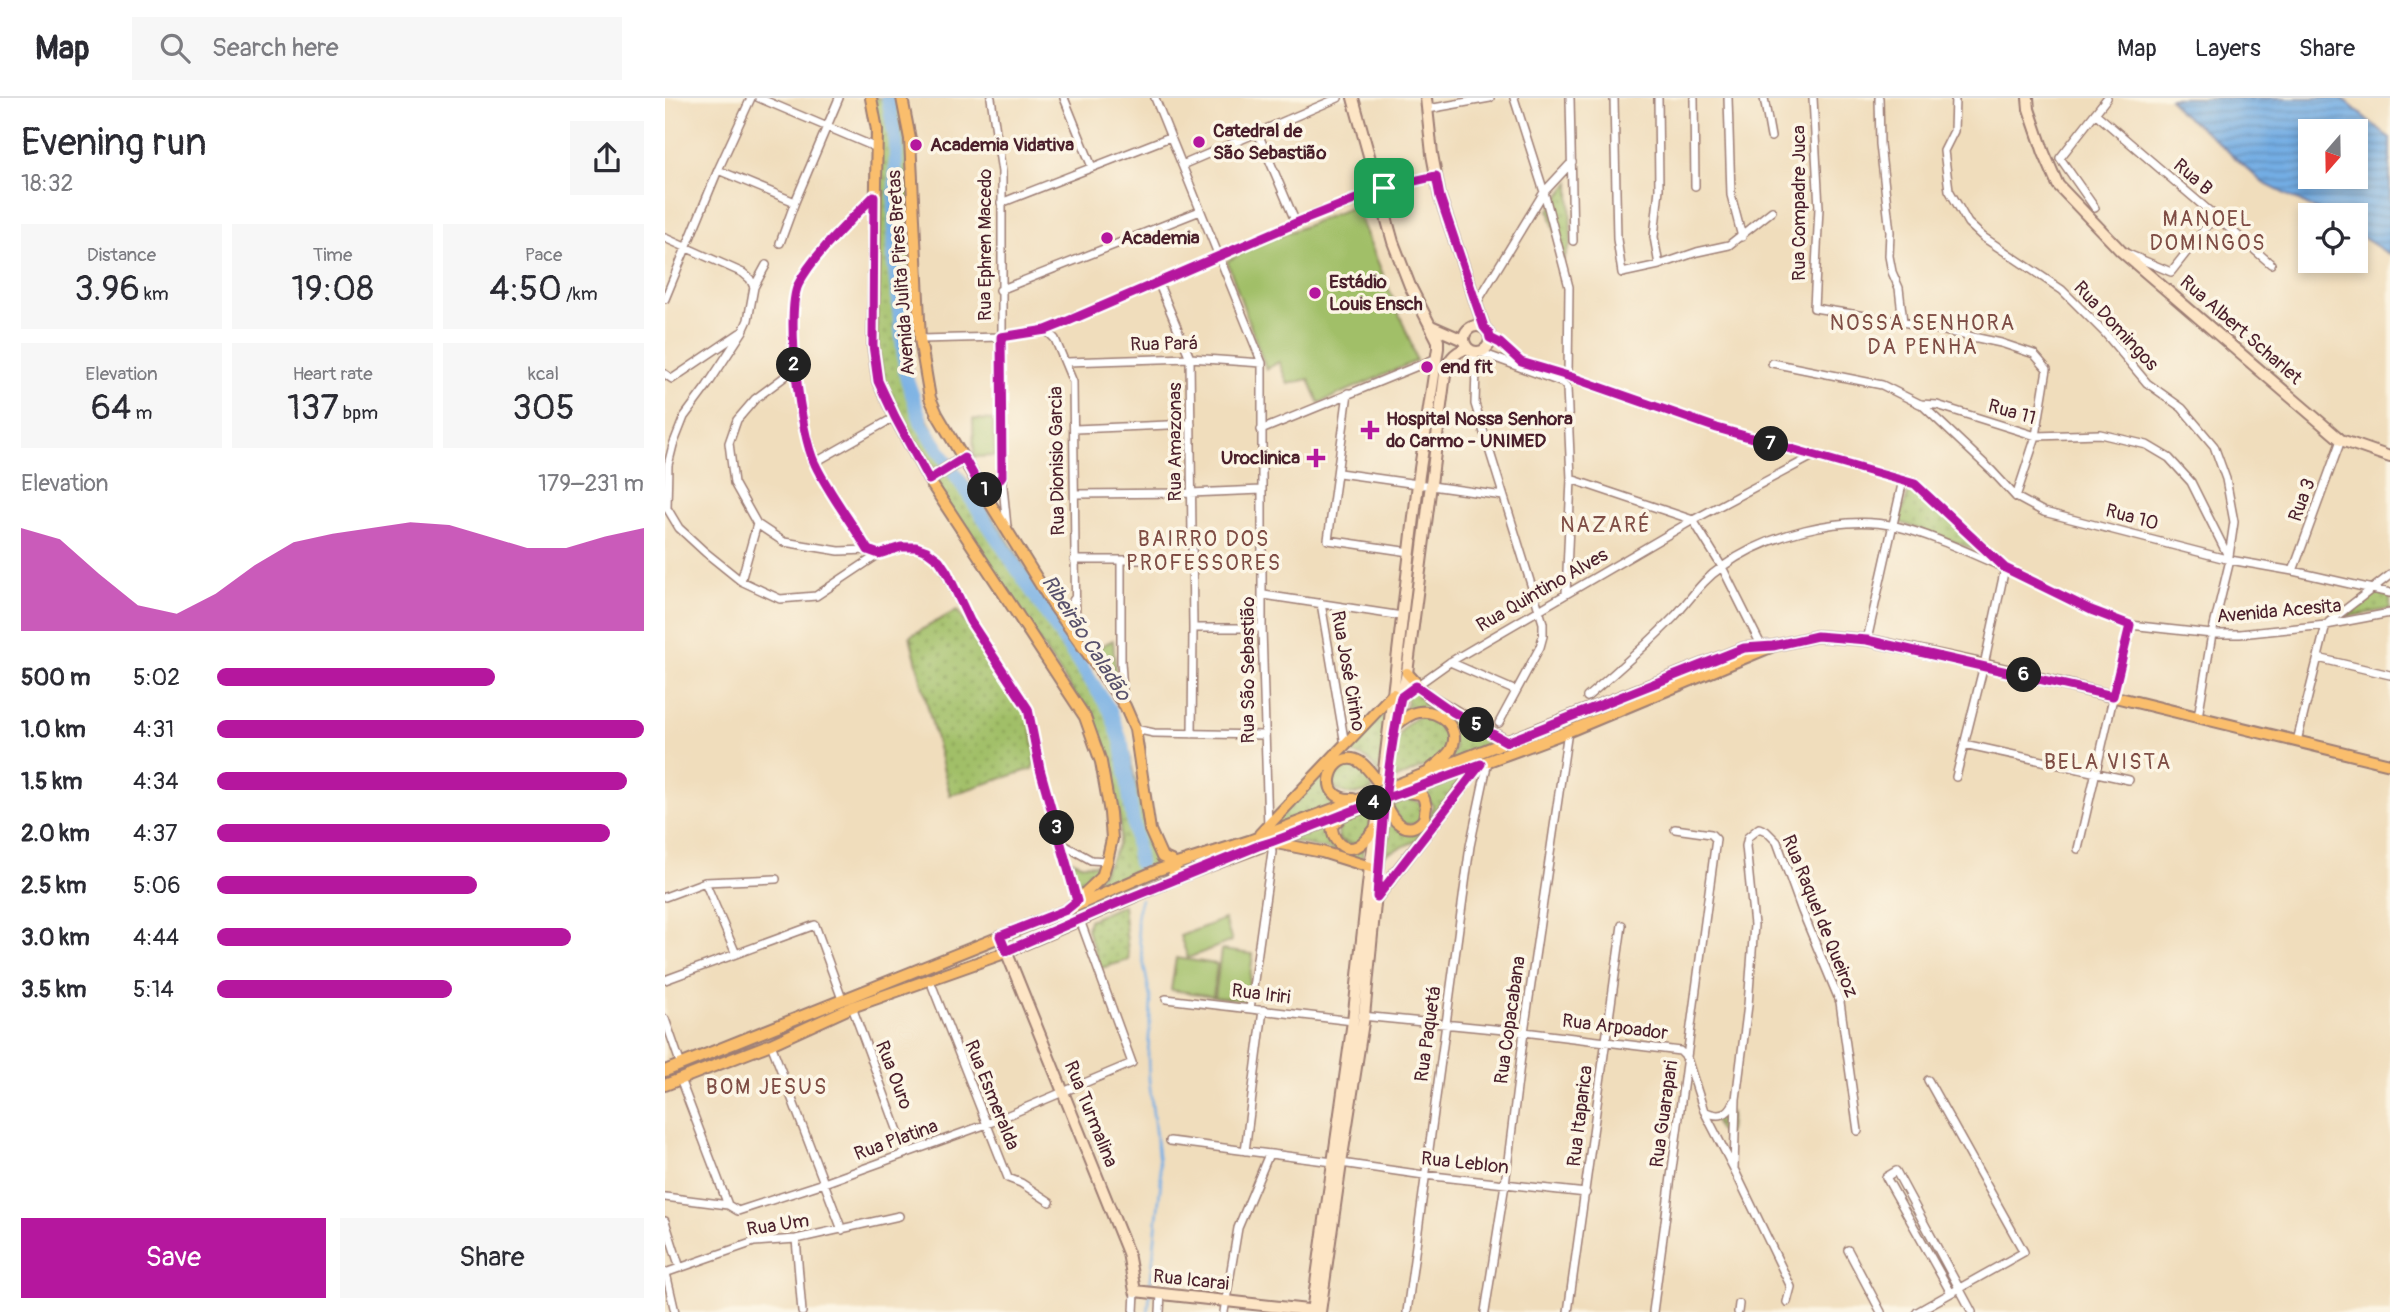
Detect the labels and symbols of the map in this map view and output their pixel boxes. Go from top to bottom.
place label: Catedral de São Sebastião [1213,119,1327,165]
north arrow [2298,119,2368,189]
street label: Rua Compadre Juca [1787,125,1811,281]
place label: Academia Vidativa [930,133,1074,157]
marker: Catedral de São Sebastião [1191,134,1207,150]
marker: Academia Vidativa [908,137,924,153]
street label: Rua B [2168,153,2218,201]
pin [1354,158,1414,218]
street label: Avenida Julita Pires Bretas [882,169,920,377]
street label: Rua Ephren Macedo [973,169,997,321]
district label: MANOEL DOMINGOS [2149,206,2267,257]
place label: Academia [1121,226,1200,250]
marker: Academia [1099,230,1115,246]
place label: Estádio Louis Ensch [1329,270,1423,316]
street label: Rua Albert Scharlet [2175,270,2307,390]
street label: Rua Domingos [2068,276,2164,376]
marker: Estádio Louis Ensch [1307,285,1323,301]
district label: NOSSA SENHORA DA PENHA [1830,310,2016,361]
street label: Rua Pará [1130,331,1198,357]
pin: 2 [776,348,811,382]
place label: end fit [1440,355,1494,379]
marker: end fit [1419,359,1435,375]
street label: Rua Amazonas [1163,382,1187,502]
street label: Rua Dionisio Garcia [1044,386,1070,536]
street label: Rua 11 [1985,394,2039,430]
place label: Hospital Nossa Senhora do Carmo - UNIMED [1386,407,1573,453]
marker: Hospital Nossa Senhora do Carmo - UNIMED [1360,420,1380,440]
pin: 7 [1753,426,1789,462]
place label: Uroclinica [1221,446,1300,470]
marker: Uroclinica [1306,448,1326,468]
pin: 1 [967,472,1003,508]
street label: Rua 3 [2283,475,2321,525]
street label: Rua 10 [2103,498,2161,536]
district label: NAZARÉ [1560,512,1652,539]
district label: BAIRRO DOS PROFESSORES [1126,526,1282,577]
street label: Rua Quintino Alves [1472,542,1613,637]
water label: Ribeirão Caladão [1035,570,1138,707]
street label: Avenida Acesita [2216,594,2342,628]
street label: Rua São Sebastião [1236,597,1260,743]
street label: Rua José Cirino [1326,609,1370,733]
pin: 6 [2007,658,2041,692]
pin: 5 [1459,708,1495,742]
district label: BELA VISTA [2044,749,2172,776]
pin: 4 [1357,786,1391,820]
pin: 3 [1039,810,1075,846]
street label: Rua Raquel de Queiroz [1776,831,1864,1001]
street label: Rua Copacabana [1489,954,1531,1086]
street label: Rua Iriri [1230,978,1292,1010]
street label: Rua Paquetá [1409,984,1447,1083]
street label: Rua Arpoador [1561,1009,1670,1045]
street label: Rua Ouro [870,1037,918,1113]
street label: Rua Esmeralda [959,1037,1025,1154]
street label: Rua Turmalina [1059,1057,1123,1171]
street label: Rua Guarapari [1645,1059,1683,1169]
street label: Rua Itaparica [1562,1064,1598,1168]
district label: BOM JESUS [706,1074,828,1101]
street label: Rua Platina [851,1114,941,1166]
street label: Rua Leblon [1420,1146,1510,1180]
street label: Rua Um [745,1208,811,1242]
street label: Rua Icarai [1152,1264,1230,1296]

